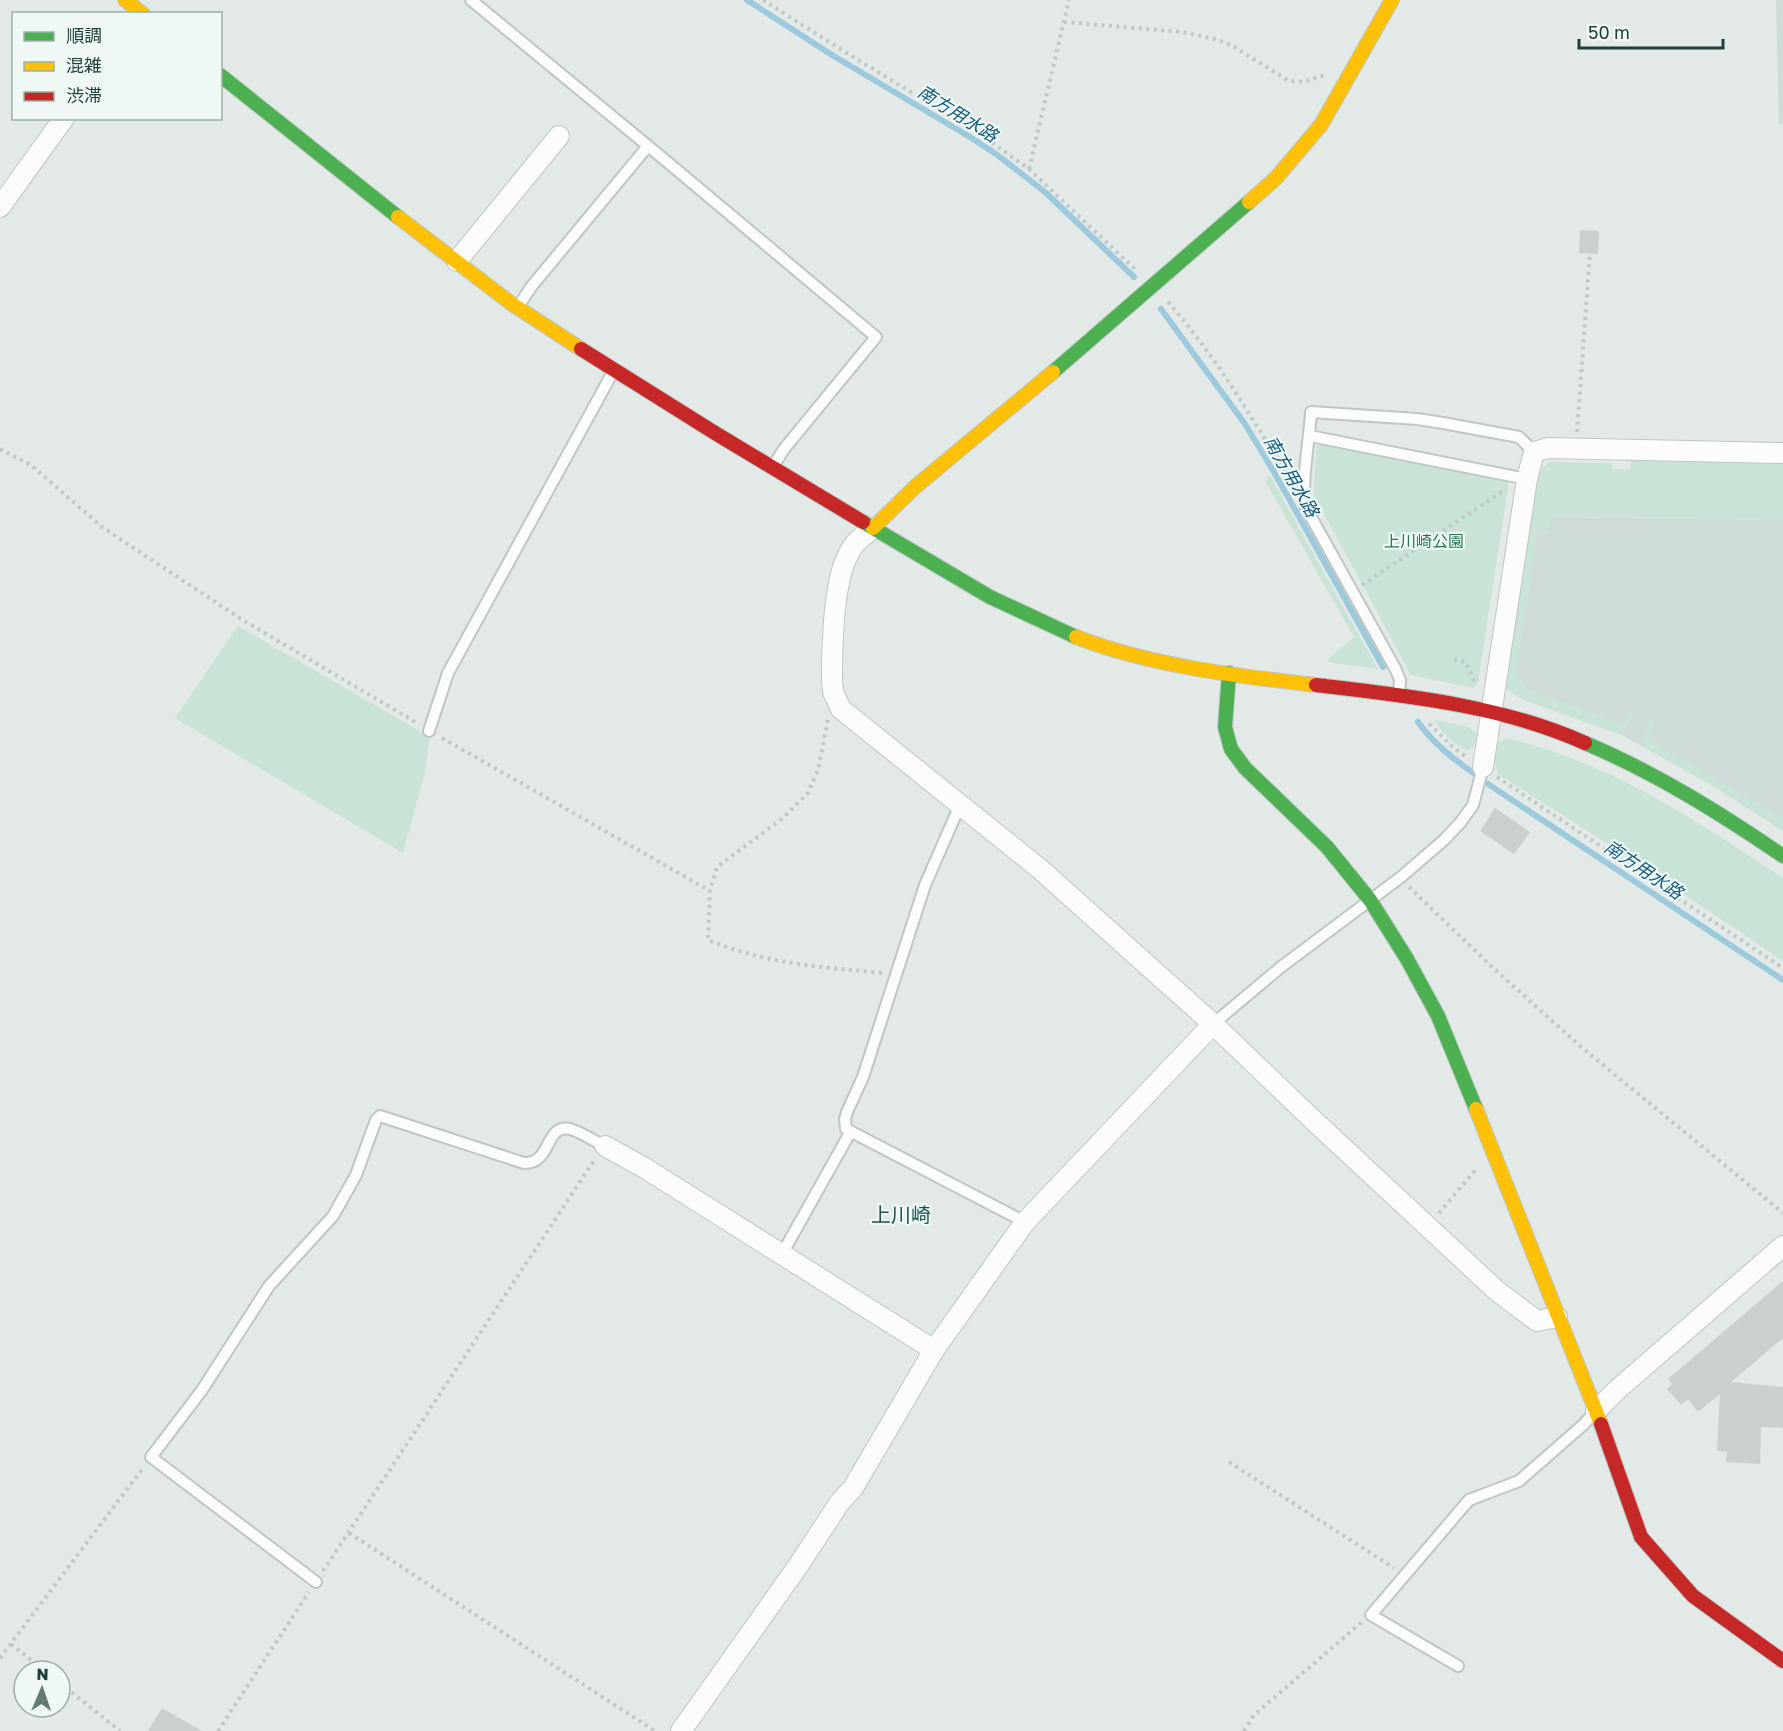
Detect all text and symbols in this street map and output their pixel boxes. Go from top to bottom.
legend [12,12,222,120]
scale bar [1579,12,1723,50]
text: 50 m [1588,21,1630,43]
text: 順調 [66,24,102,46]
text: 混雑 [66,54,102,76]
water label: 南方用水路 [914,80,1004,147]
text: 渋滞 [66,84,102,106]
water label: 南方用水路 [1260,432,1325,522]
park label: 上川崎公園 [1384,531,1464,551]
water label: 南方用水路 [1601,835,1689,904]
district label: 上川崎 [871,1202,931,1226]
north arrow [12,1659,72,1719]
text: N [36,1664,49,1684]

